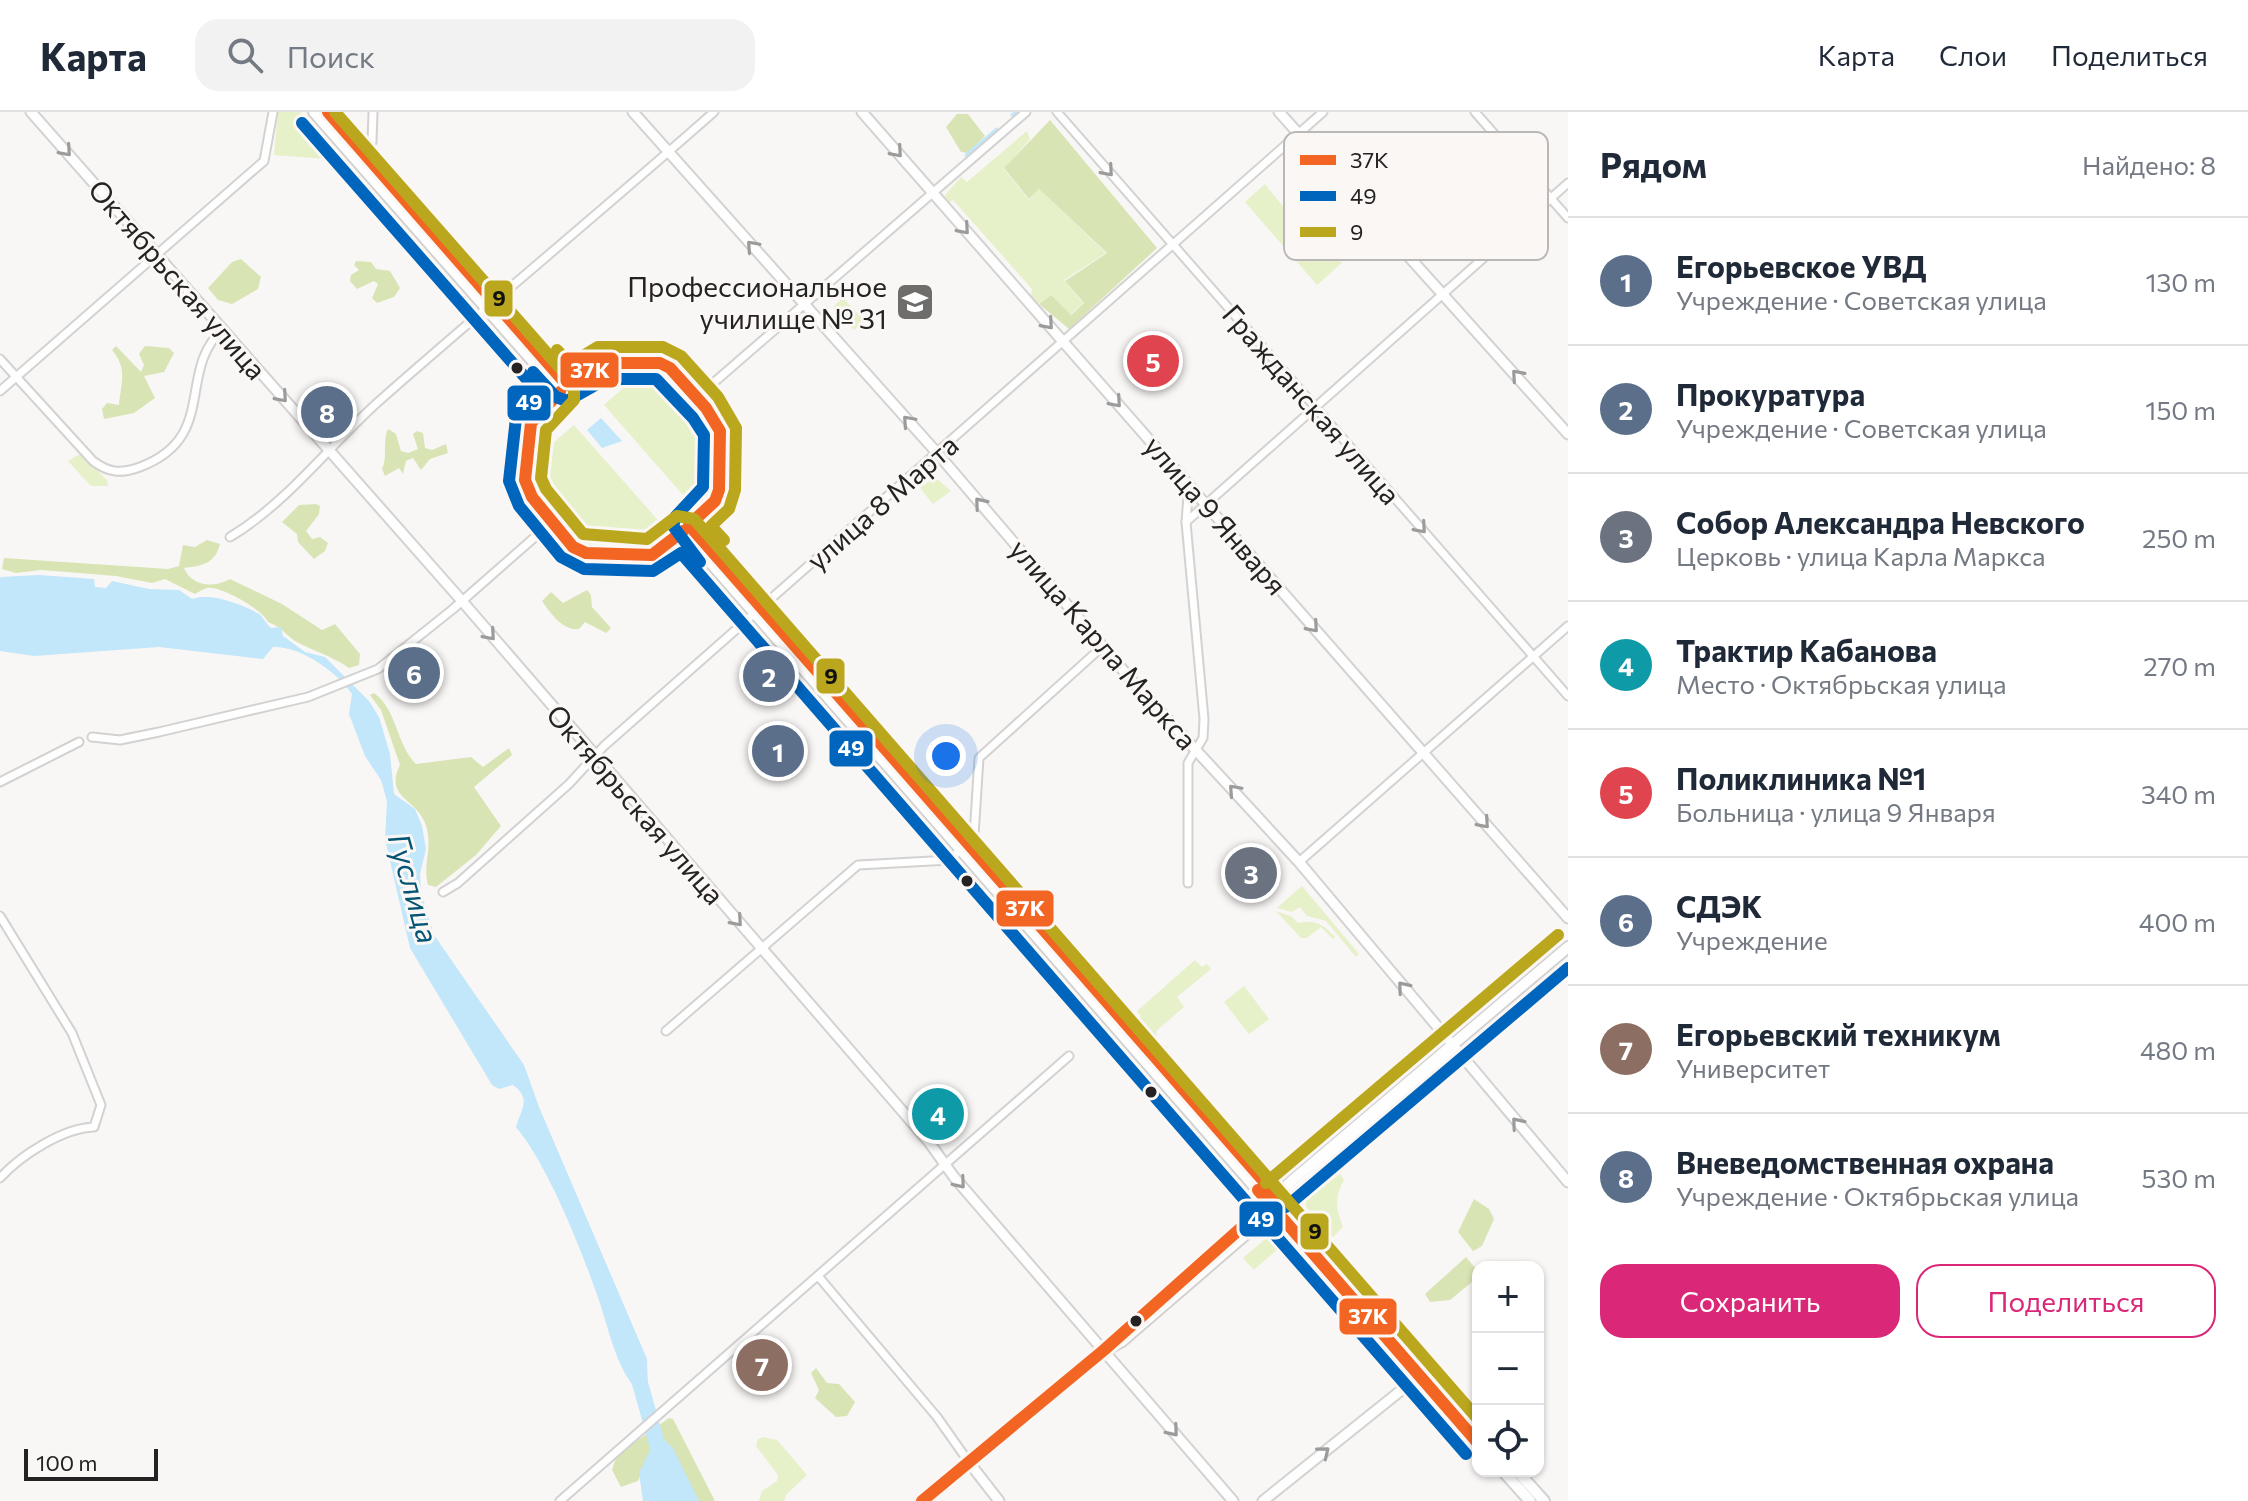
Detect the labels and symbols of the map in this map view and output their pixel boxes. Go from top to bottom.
legend [1284,132,1548,260]
one-way arrow [56,142,71,157]
one-way arrow [888,143,902,158]
text: 37К [1350,146,1389,173]
one-way arrow [1098,162,1113,177]
street label: Октябрьская улица [82,172,274,386]
text: 49 [1350,182,1377,209]
text: 9 [1350,218,1363,245]
one-way arrow [955,219,969,234]
one-way arrow [747,241,761,256]
place label: Профессиональное училище № 31 [627,269,887,335]
line badge: 9 [483,279,514,318]
school or university icon: Профессиональное училище № 31 [894,281,936,323]
text: 9 [492,284,506,311]
street label: Гражданская улица [1216,297,1408,511]
one-way arrow [1038,314,1052,329]
pin: 5 [1127,331,1179,391]
line badge: 37К [559,351,620,389]
text: 37К [570,356,610,383]
unlabelled marker [509,360,525,376]
one-way arrow [1512,370,1526,385]
pin: 8 [301,382,353,442]
line badge: 49 [506,384,552,422]
one-way arrow [273,388,287,402]
text: 49 [515,388,543,415]
one-way arrow [1107,392,1121,407]
one-way arrow [903,416,918,431]
street label: улица 8 Марта [799,427,965,577]
street label: улица 9 Января [1138,429,1294,601]
one-way arrow [975,498,990,512]
one-way arrow [1411,518,1426,533]
street label: улица Карла Маркса [1003,532,1205,756]
one-way arrow [1304,617,1318,632]
one-way arrow [481,625,495,640]
pin: 6 [388,643,440,703]
pin: 2 [743,646,795,706]
line badge: 9 [815,657,846,695]
text: 9 [824,662,838,689]
street label: Октябрьская улица [540,697,732,911]
pin: 1 [752,721,804,781]
line badge: 49 [828,729,874,768]
text: 49 [837,734,865,761]
your location [926,736,966,776]
one-way arrow [1228,785,1243,799]
one-way arrow [1475,813,1489,828]
water label: Гуслица [382,829,448,947]
pin: 3 [1225,843,1277,903]
unlabelled marker [959,873,975,889]
line badge: 37К [995,889,1055,928]
text: 37К [1005,894,1045,921]
one-way arrow [727,912,742,926]
one-way arrow [1398,982,1413,996]
pin: 4 [912,1084,964,1144]
unlabelled marker [1143,1084,1159,1100]
one-way arrow [1512,1118,1527,1132]
one-way arrow [950,1174,965,1188]
line badge: 49 [1238,1200,1284,1238]
text: 49 [1247,1205,1275,1232]
line badge: 9 [1299,1212,1330,1251]
text: 9 [1308,1217,1322,1244]
line badge: 37К [1338,1297,1398,1336]
text: 37К [1348,1302,1388,1329]
unlabelled marker [1128,1313,1144,1329]
pin: 7 [736,1335,788,1395]
one-way arrow [1163,1422,1178,1436]
scale bar [24,1445,158,1481]
one-way arrow [1315,1448,1330,1462]

